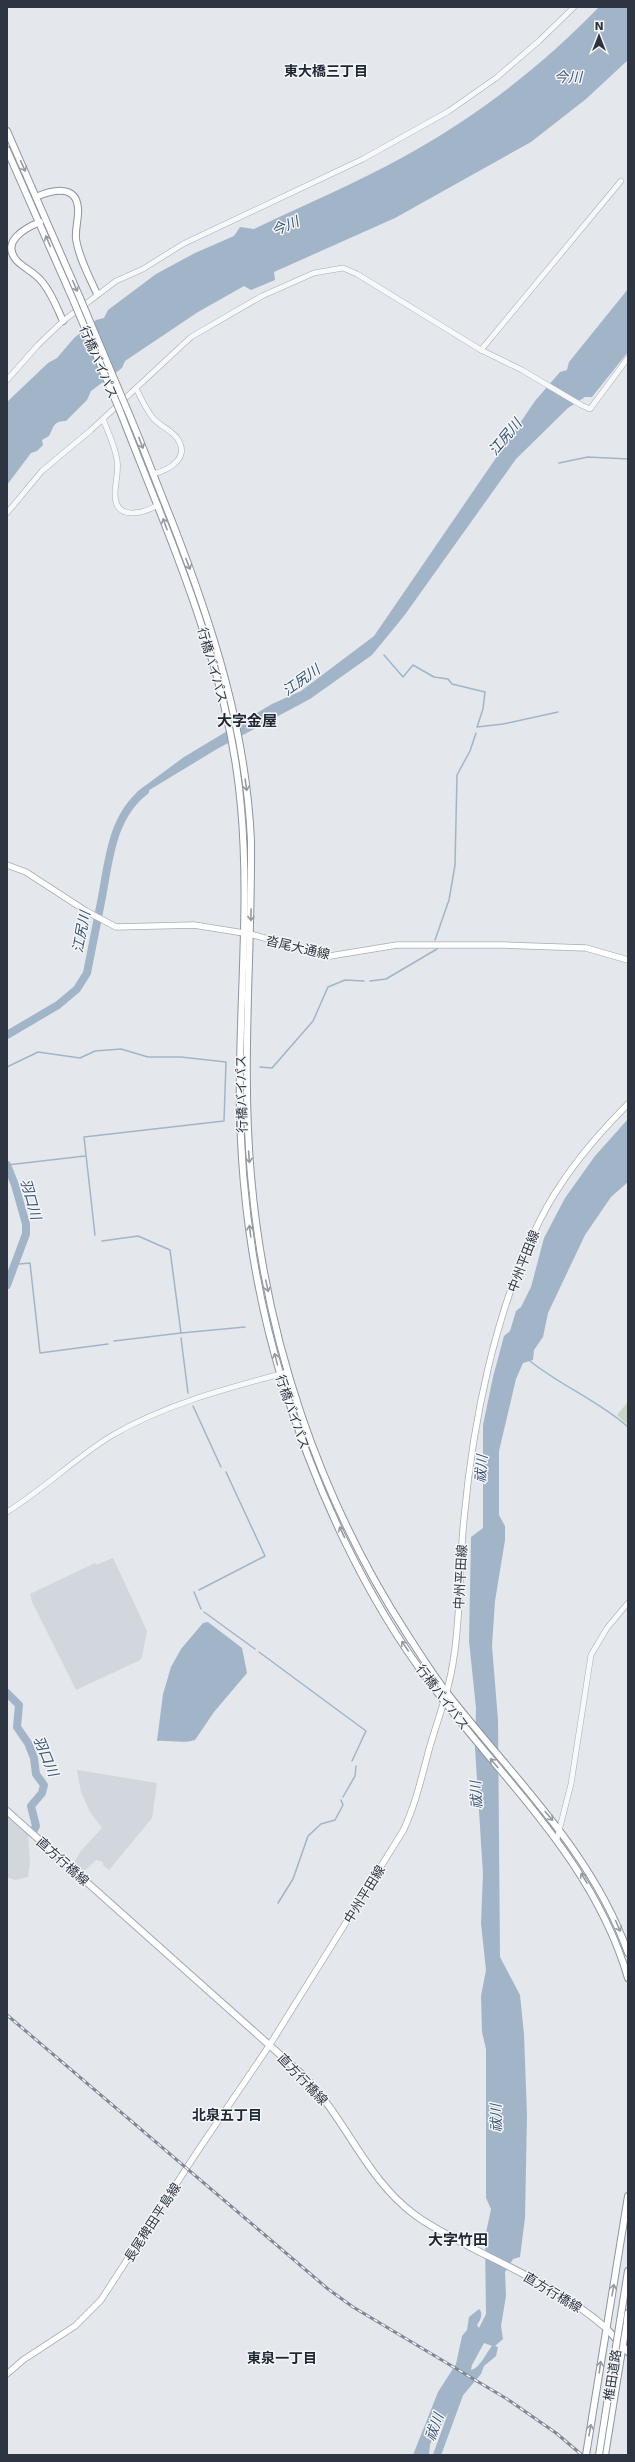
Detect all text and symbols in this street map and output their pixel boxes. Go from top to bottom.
north arrow [579,16,619,56]
text: N [594,20,604,33]
district label: 東大橋三丁目 [284,63,368,79]
water label: 今川 [554,69,584,85]
one-way arrow [19,160,27,172]
water label: 今川 [269,212,303,239]
one-way arrow [43,235,51,247]
one-way arrow [71,279,79,291]
street label: 行橋バイパス [76,323,121,401]
water label: 江尻川 [485,414,526,458]
one-way arrow [138,436,146,448]
one-way arrow [161,519,169,531]
one-way arrow [185,557,193,569]
street label: 行橋バイパス [195,626,230,705]
water label: 江尻川 [279,660,324,699]
district label: 大字金屋 [217,712,277,730]
one-way arrow [242,778,250,791]
water label: 江尻川 [69,908,93,954]
one-way arrow [247,908,254,921]
street label: 沓尾大通線 [265,933,331,962]
street label: 行橋バイパス [233,1055,250,1133]
one-way arrow [246,1150,253,1163]
water label: 羽口川 [18,1177,45,1223]
one-way arrow [246,1225,254,1238]
street label: 中州平田線 [505,1228,542,1294]
one-way arrow [263,1279,271,1292]
one-way arrow [272,1352,280,1365]
street label: 行橋バイパス [273,1373,312,1451]
water label: 祓川 [472,1452,490,1484]
one-way arrow [338,1526,346,1538]
street label: 中州平田線 [451,1544,470,1610]
one-way arrow [401,1641,409,1652]
street label: 行橋バイパス [413,1662,472,1733]
water label: 羽口川 [30,1734,62,1780]
one-way arrow [489,1757,498,1768]
water label: 祓川 [467,1779,485,1809]
one-way arrow [544,1811,553,1821]
street label: 直方行橋線 [33,1834,92,1889]
street label: 中州平田線 [341,1863,388,1926]
one-way arrow [579,1872,587,1884]
one-way arrow [614,1919,622,1931]
street label: 直方行橋線 [275,2051,331,2108]
water label: 祓川 [488,2102,504,2132]
district label: 北泉五丁目 [192,2107,262,2123]
street label: 長尾稗田平島線 [121,2180,183,2265]
district label: 大字竹田 [428,2231,488,2249]
street label: 直方行橋線 [521,2269,584,2316]
one-way arrow [609,2284,617,2297]
street label: 椎田道路 [601,2348,624,2402]
district label: 東泉一丁目 [247,2350,317,2366]
one-way arrow [596,2361,604,2374]
water label: 祓川 [422,2409,447,2443]
one-way arrow [587,2424,595,2437]

